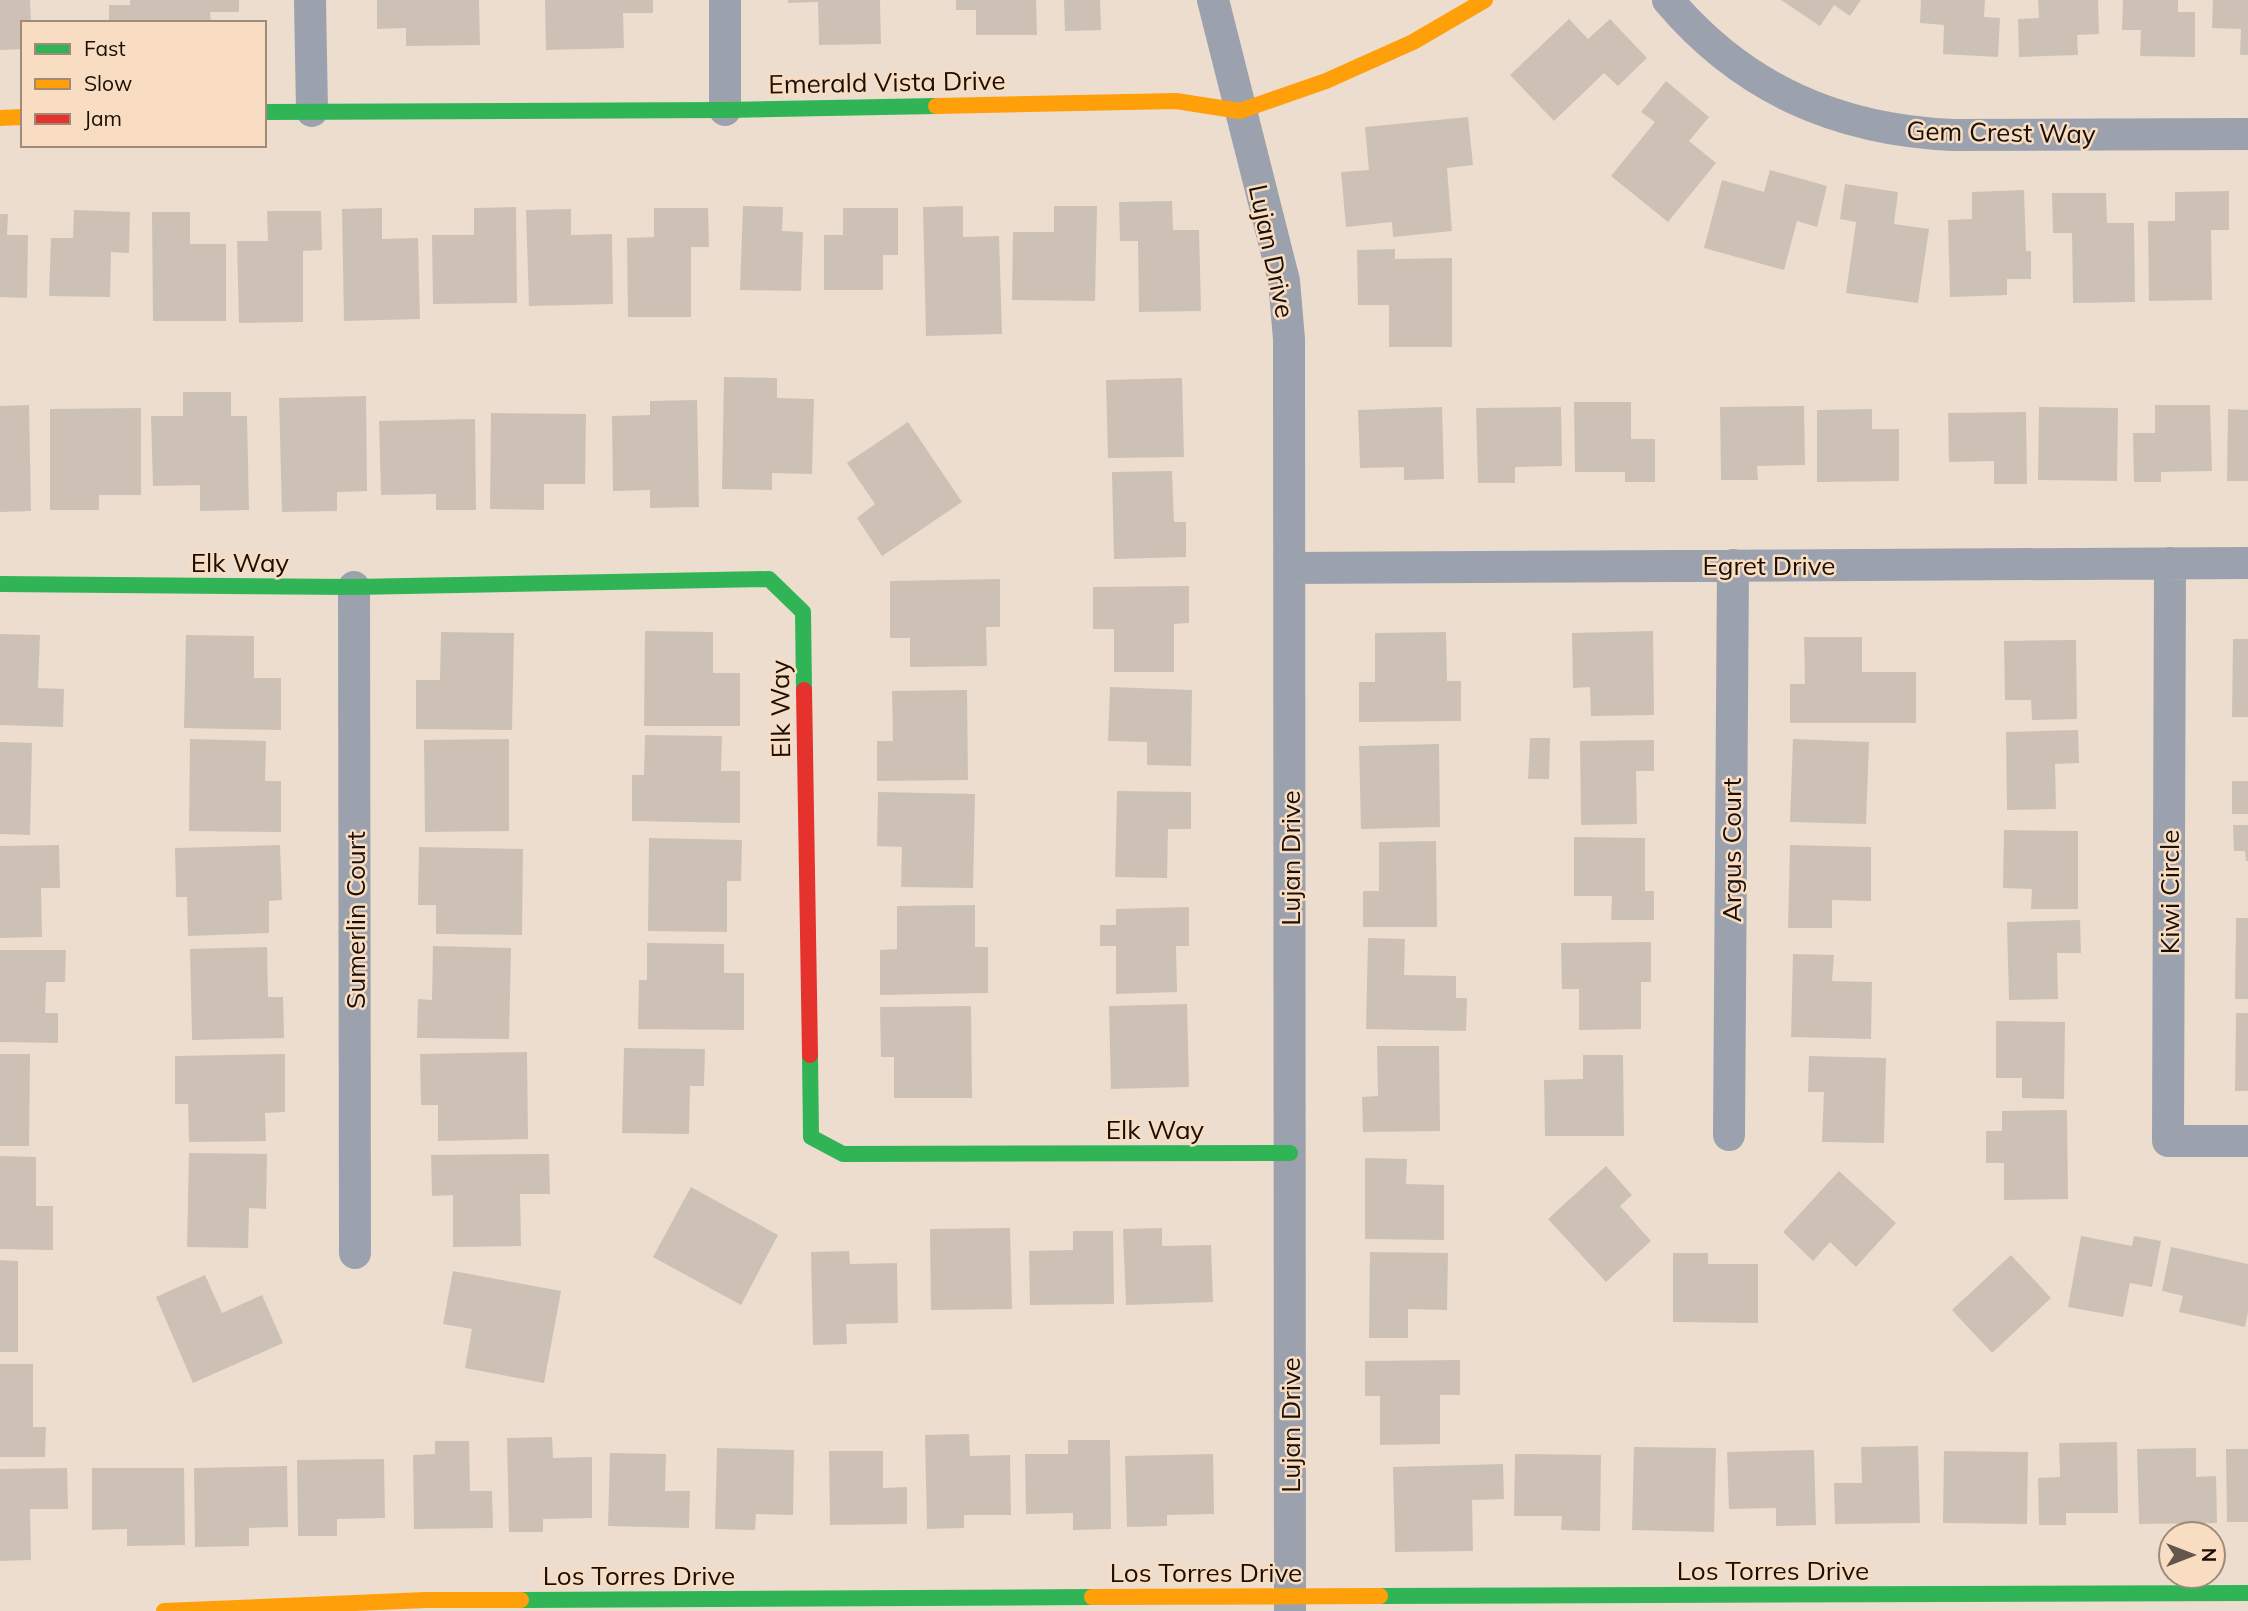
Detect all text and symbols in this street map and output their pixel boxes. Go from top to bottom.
legend [21,21,266,147]
text: Fast [84,35,126,61]
street label: Emerald Vista Drive [768,63,1006,101]
text: Slow [84,70,132,96]
text: Jam [84,105,122,131]
street label: Gem Crest Way [1906,114,2096,150]
street label: Lujan Drive [1242,181,1302,321]
street label: Elk Way [191,546,289,579]
street label: Egret Drive [1703,549,1835,582]
street label: Elk Way [763,659,797,758]
street label: Argus Court [1715,778,1748,922]
street label: Lujan Drive [1274,790,1307,926]
street label: Kiwi Circle [2153,830,2186,954]
street label: Sumerlin Court [339,831,372,1009]
street label: Elk Way [1106,1113,1204,1146]
street label: Lujan Drive [1274,1357,1307,1493]
north arrow [2157,1520,2227,1590]
text: N [2197,1548,2221,1562]
street label: Los Torres Drive [1677,1554,1869,1587]
street label: Los Torres Drive [1110,1556,1302,1589]
street label: Los Torres Drive [543,1559,735,1592]

